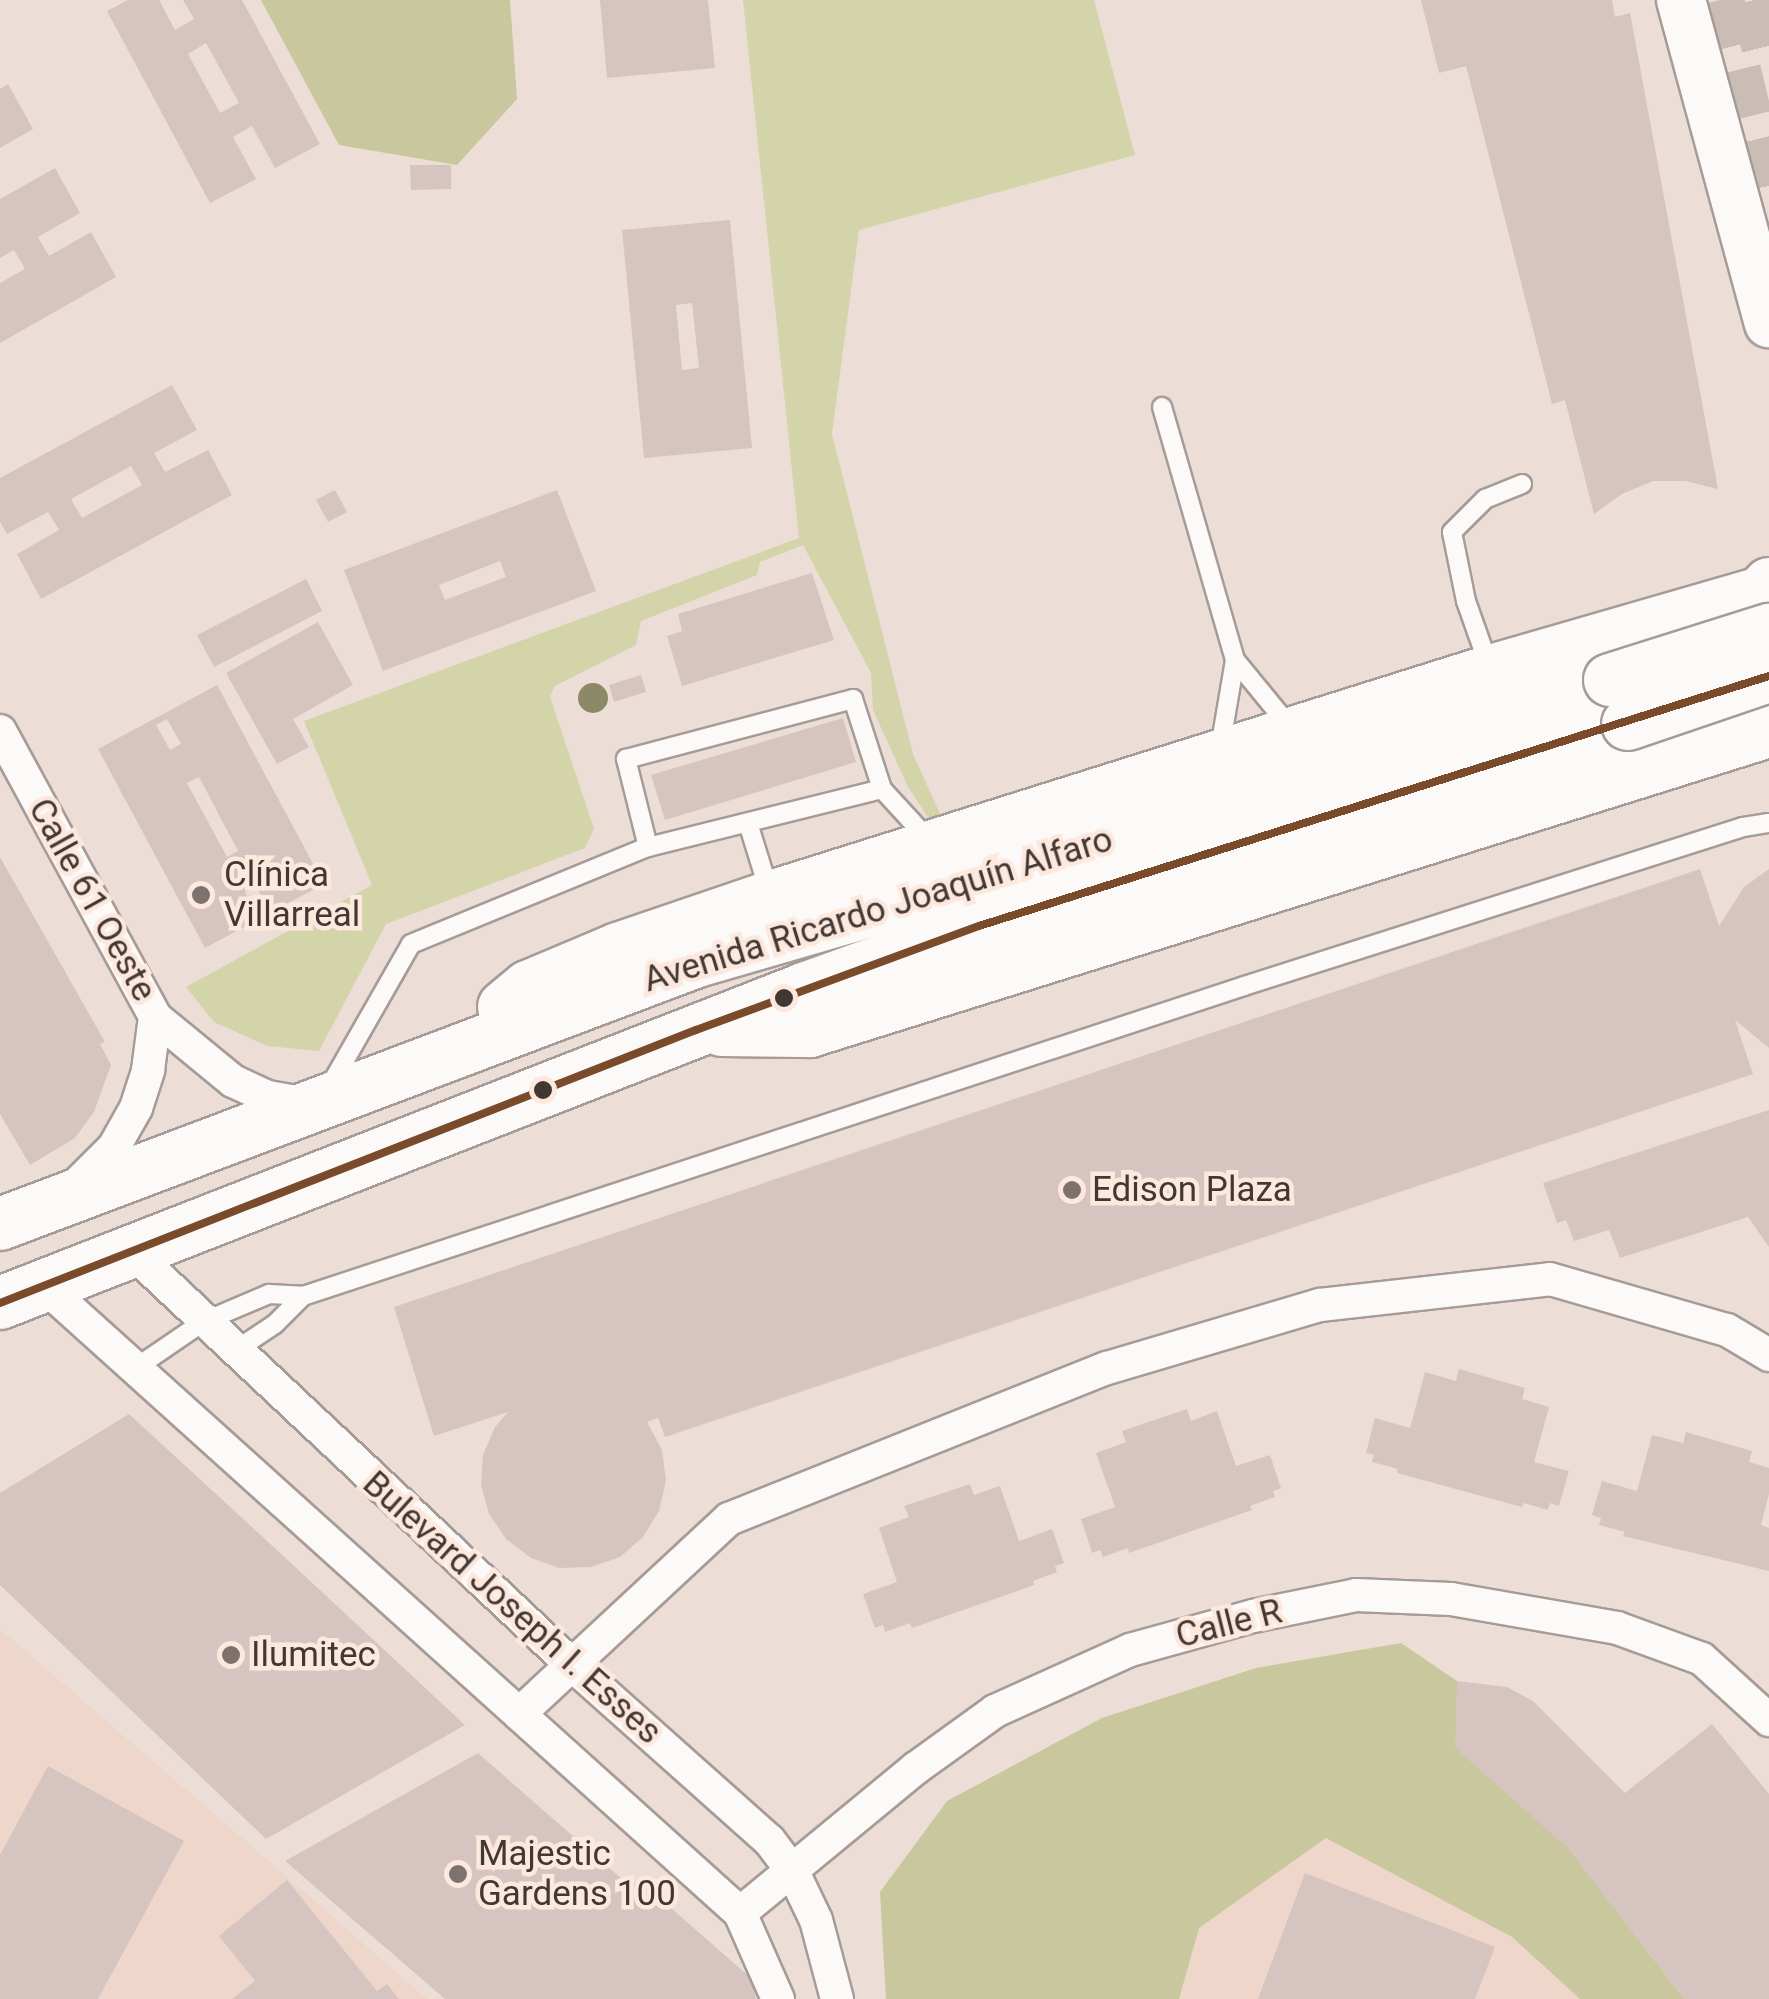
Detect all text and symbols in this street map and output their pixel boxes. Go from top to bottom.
street label: Calle 61 Oeste [19,792,165,1008]
street label: Avenida Ricardo Joaquín Alfaro [638,819,1118,1001]
place label: Clínica Villarreal [224,854,360,936]
marker: Clínica Villarreal [188,882,214,908]
unlabelled marker [774,988,794,1008]
unlabelled marker [533,1080,553,1100]
place label: Edison Plaza [1092,1169,1292,1211]
marker: Edison Plaza [1061,1179,1083,1201]
street label: Bulevard Joseph I. Esses [354,1463,670,1753]
street label: Calle R [1172,1591,1286,1657]
place label: Ilumitec [251,1634,376,1676]
marker: Ilumitec [220,1644,242,1666]
place label: Majestic Gardens 100 [478,1833,676,1915]
marker: Majestic Gardens 100 [447,1863,469,1885]

